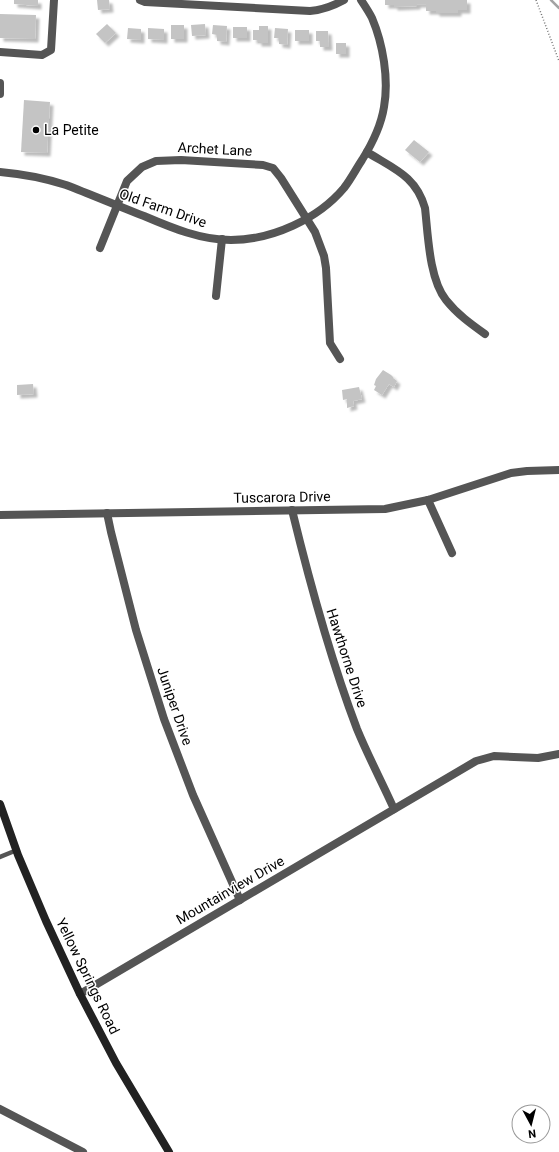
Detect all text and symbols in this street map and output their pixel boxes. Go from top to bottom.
place label: La Petite [44,122,99,138]
marker: La Petite [31,125,41,135]
street label: Archet Lane [177,139,253,159]
street label: Old Farm Drive [117,186,209,230]
street label: Tuscarora Drive [233,488,331,506]
street label: Hawthorne Drive [323,606,371,710]
street label: Juniper Drive [154,665,196,747]
street label: Mountainview Drive [173,853,287,927]
street label: Yellow Springs Road [53,915,123,1037]
north arrow [511,1104,551,1144]
text: N [527,1127,537,1140]

